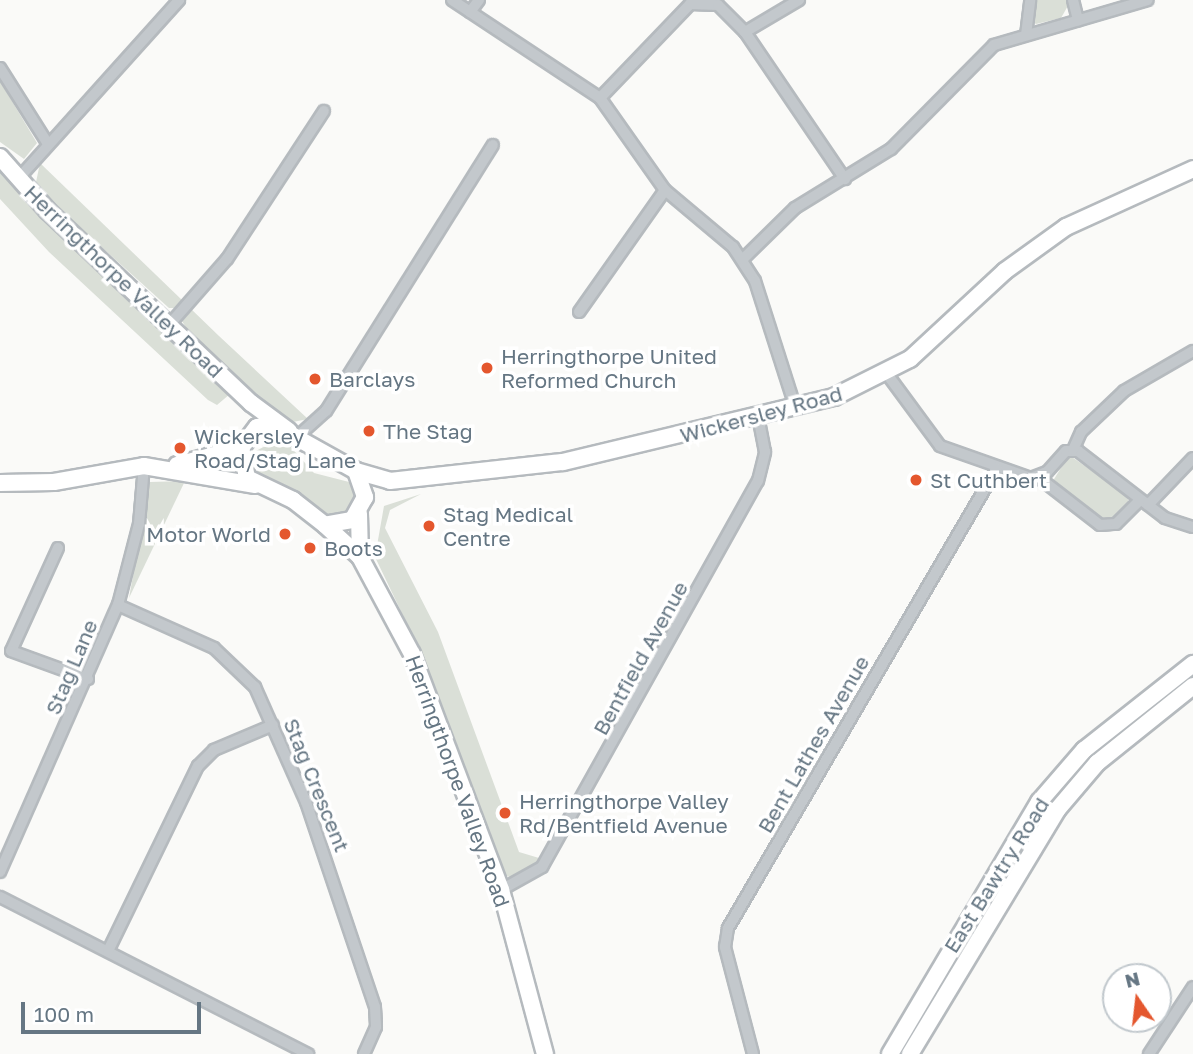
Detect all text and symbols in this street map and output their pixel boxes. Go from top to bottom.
street label: Herringthorpe Valley Road [19,179,229,383]
place label: Herringthorpe United Reformed Church [501,343,717,393]
marker: Herringthorpe United Reformed Church [479,360,495,376]
place label: Barclays [329,366,415,392]
marker: Barclays [307,371,323,387]
street label: Wickersley Road [677,380,845,448]
place label: The Stag [383,418,473,444]
place label: Wickersley Road/Stag Lane [194,423,356,473]
marker: The Stag [361,423,377,439]
marker: Wickersley Road/Stag Lane [172,440,188,456]
place label: St Cuthbert [930,467,1047,493]
marker: St Cuthbert [908,472,924,488]
place label: Stag Medical Centre [443,501,573,551]
marker: Stag Medical Centre [421,518,437,534]
place label: Motor World [146,521,271,547]
marker: Motor World [277,526,293,542]
place label: Boots [324,535,383,561]
marker: Boots [302,540,318,556]
street label: Bentfield Avenue [587,577,693,739]
street label: Stag Lane [40,616,102,718]
street label: Herringthorpe Valley Road [401,651,515,911]
street label: Bent Lathes Avenue [752,651,874,837]
street label: Stag Crescent [279,715,355,855]
place label: Herringthorpe Valley Rd/Bentfield Avenue [519,788,729,838]
street label: East Bawtry Road [938,793,1054,957]
marker: Herringthorpe Valley Rd/Bentfield Avenue [497,805,513,821]
north arrow [1102,963,1172,1033]
text: N [1122,966,1142,992]
scale bar [24,988,205,1032]
text: 100 m [34,1001,94,1027]

